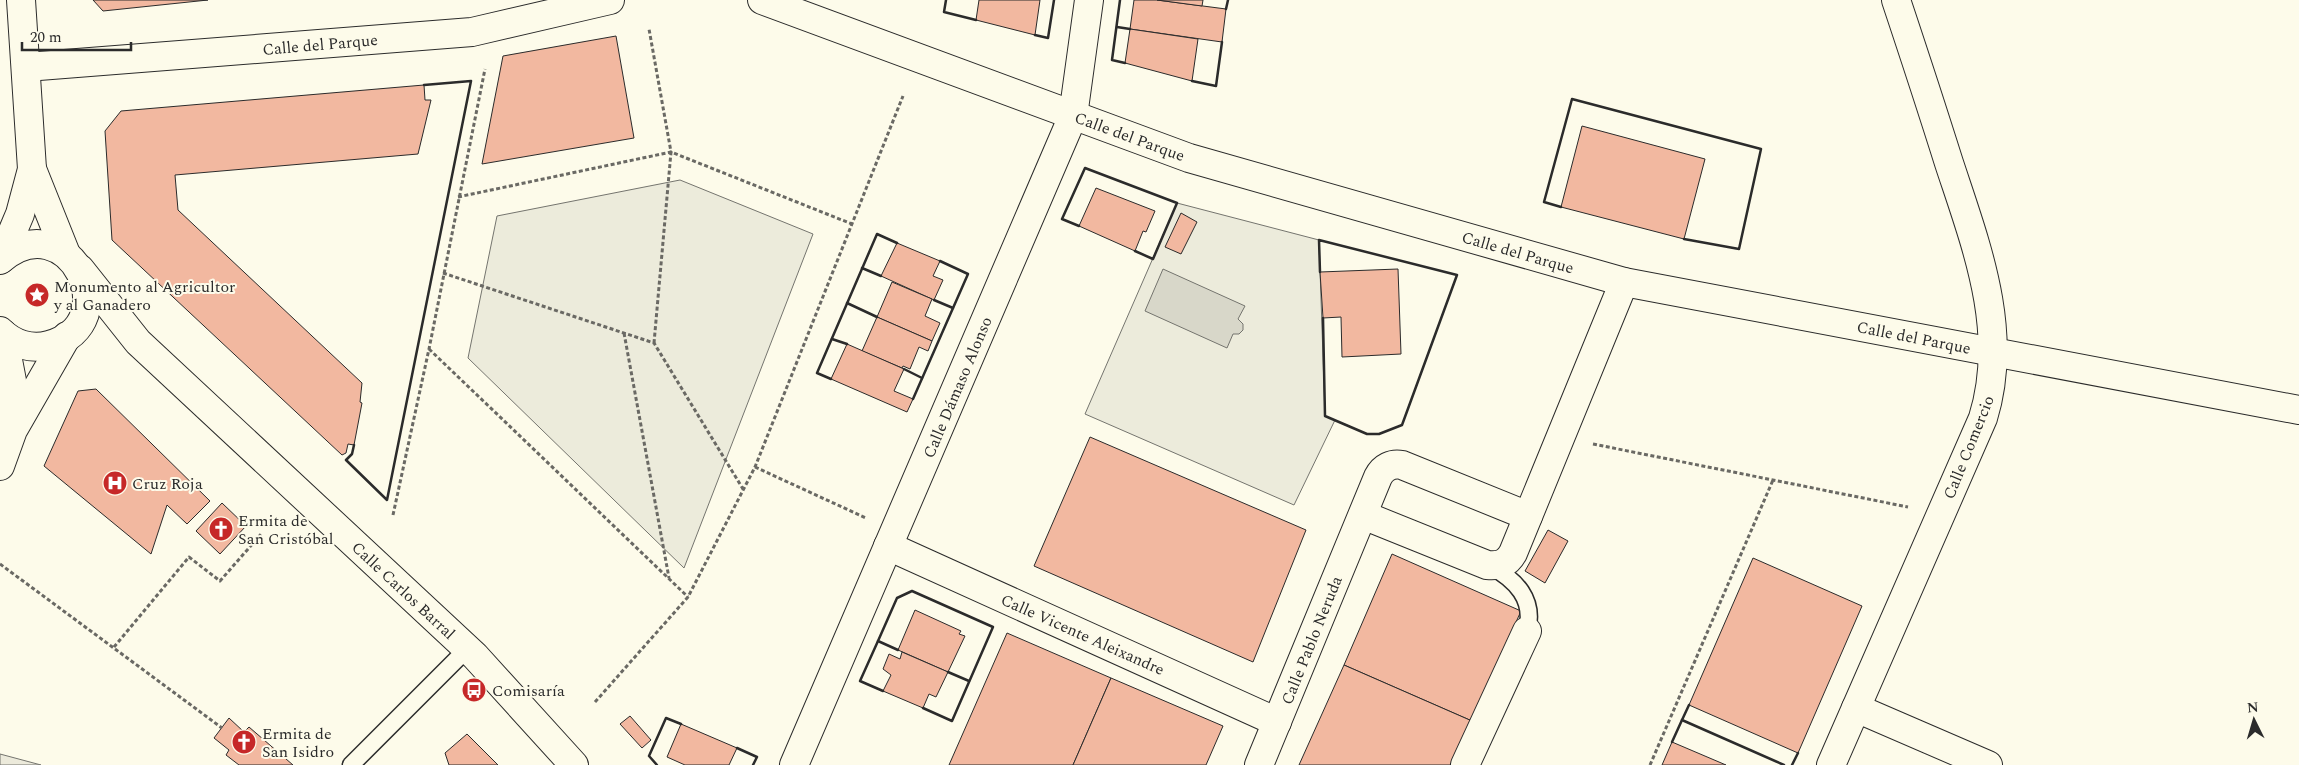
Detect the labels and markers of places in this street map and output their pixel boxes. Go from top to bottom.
place label: Monumento al Agricultor y al Ganadero [53,275,235,317]
place icon: Monumento al Agricultor y al Ganadero [24,282,50,308]
hospital icon: Cruz Roja [102,470,128,496]
place label: Cruz Roja [132,472,203,496]
place label: Ermita de San Cristóbal [238,509,333,551]
church icon: Ermita de San Cristóbal [208,516,234,542]
bus stop icon: Comisaría [461,677,487,703]
place label: Comisaría [492,679,565,703]
place label: Ermita de San Isidro [262,722,334,764]
church icon: Ermita de San Isidro [231,729,257,755]

